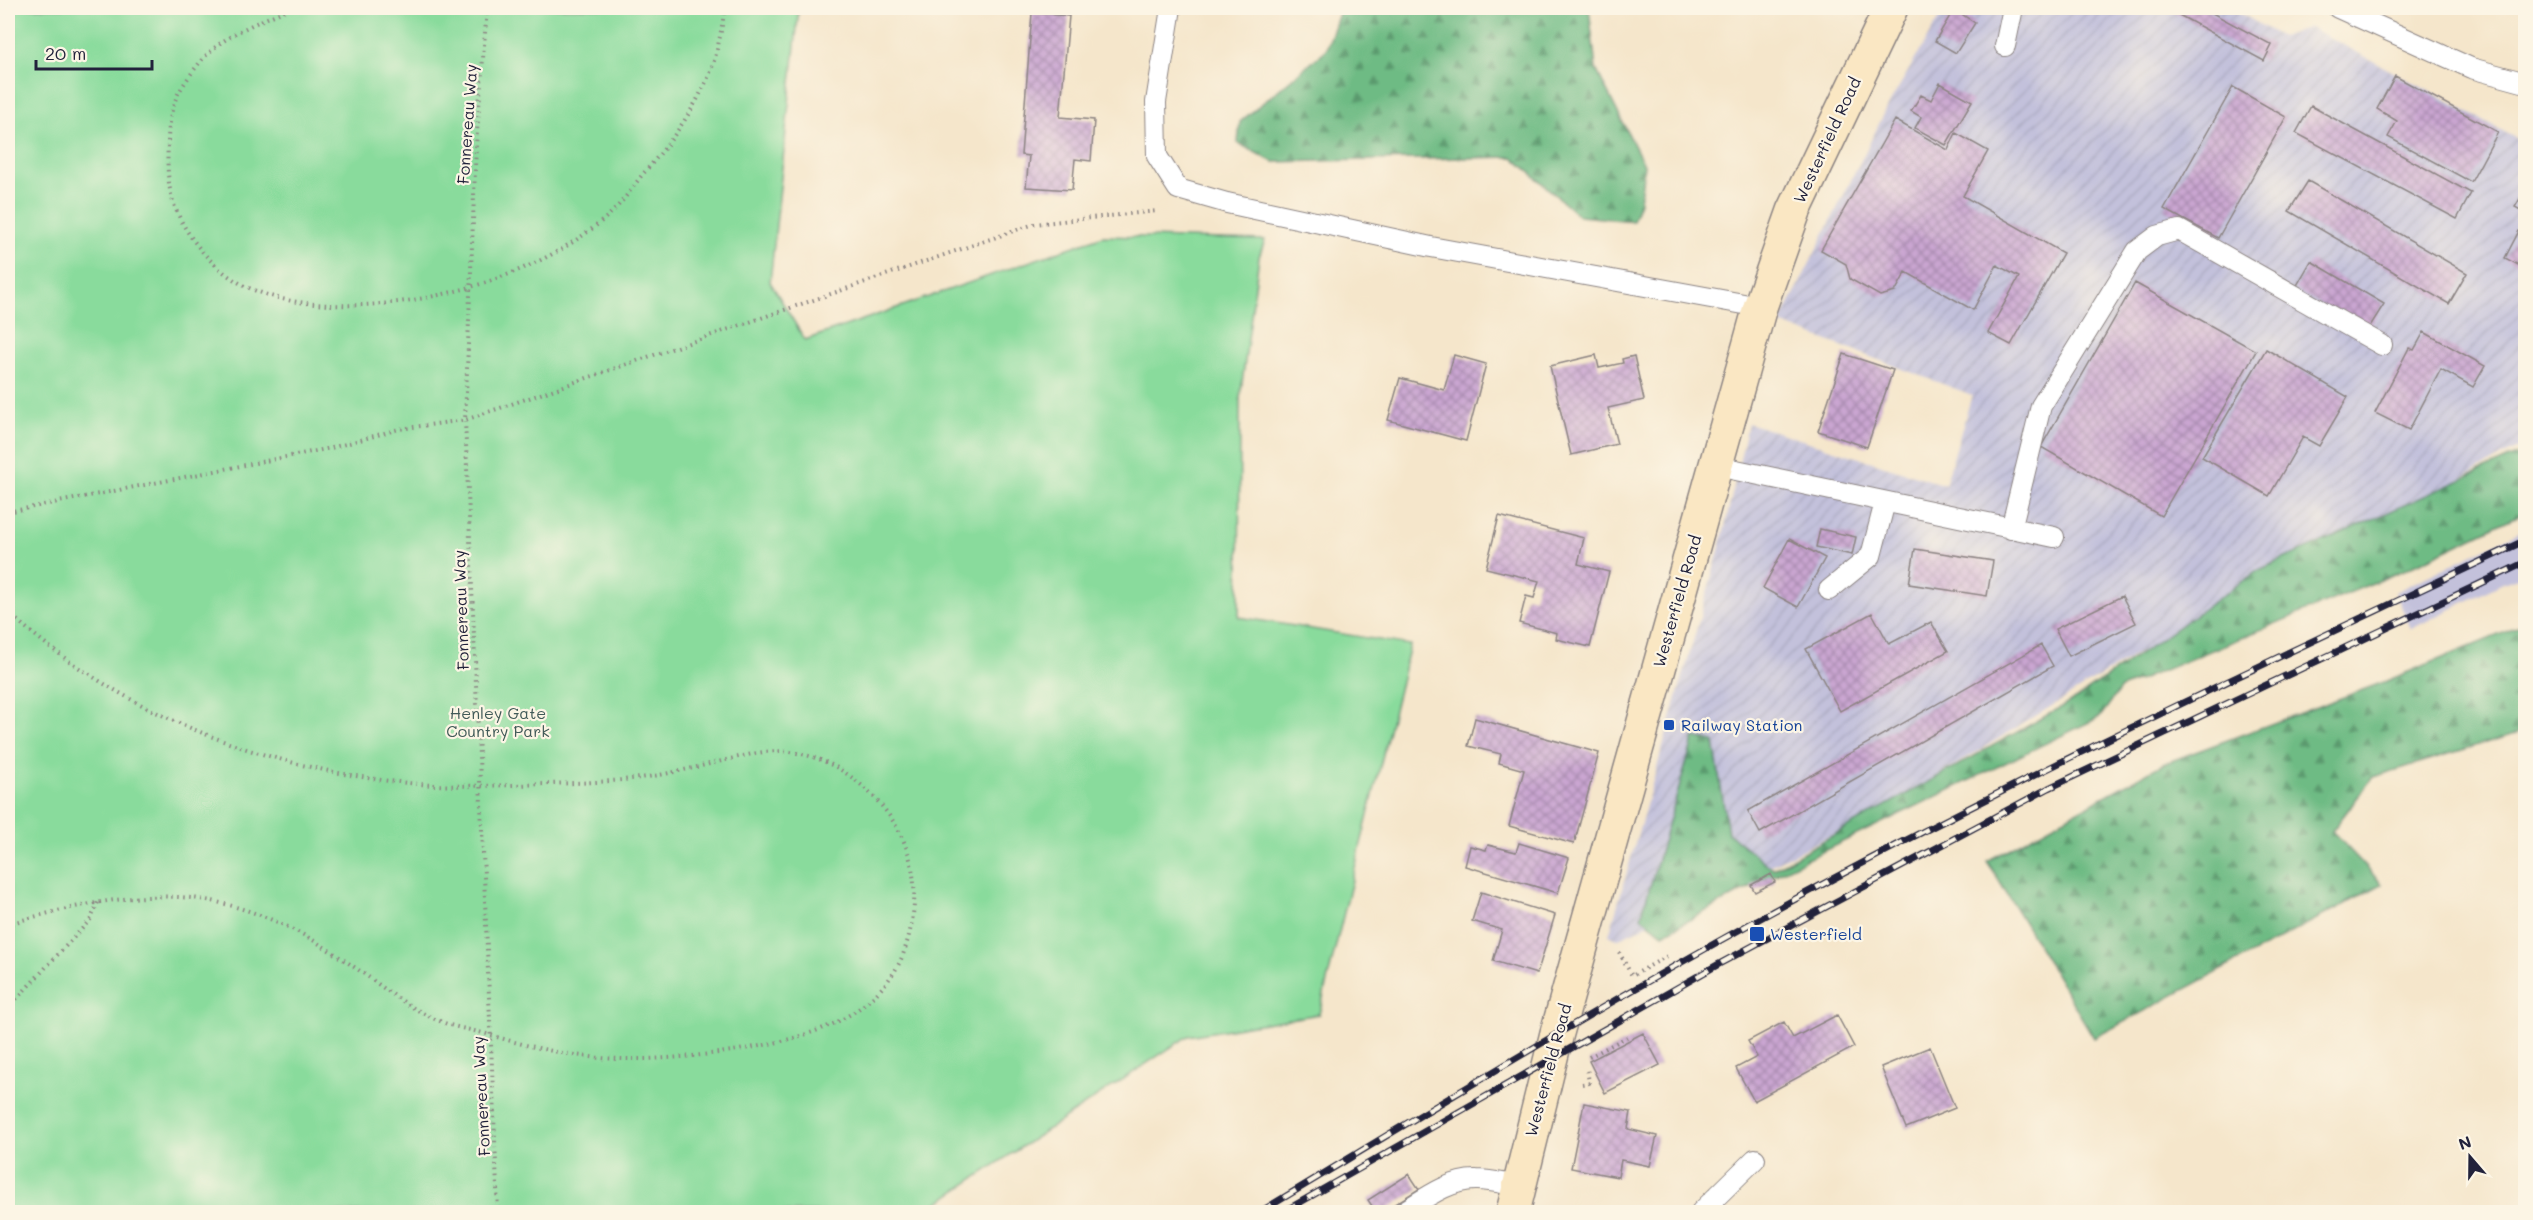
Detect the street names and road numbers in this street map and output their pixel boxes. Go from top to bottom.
street label: Fonnereau Way [452,63,481,185]
street label: Westerfield Road [1788,73,1865,206]
street label: Westerfield Road [1648,532,1705,670]
street label: Fonnereau Way [448,550,473,670]
street label: Westerfield Road [1520,1001,1575,1139]
street label: Fonnereau Way [467,1035,494,1157]

